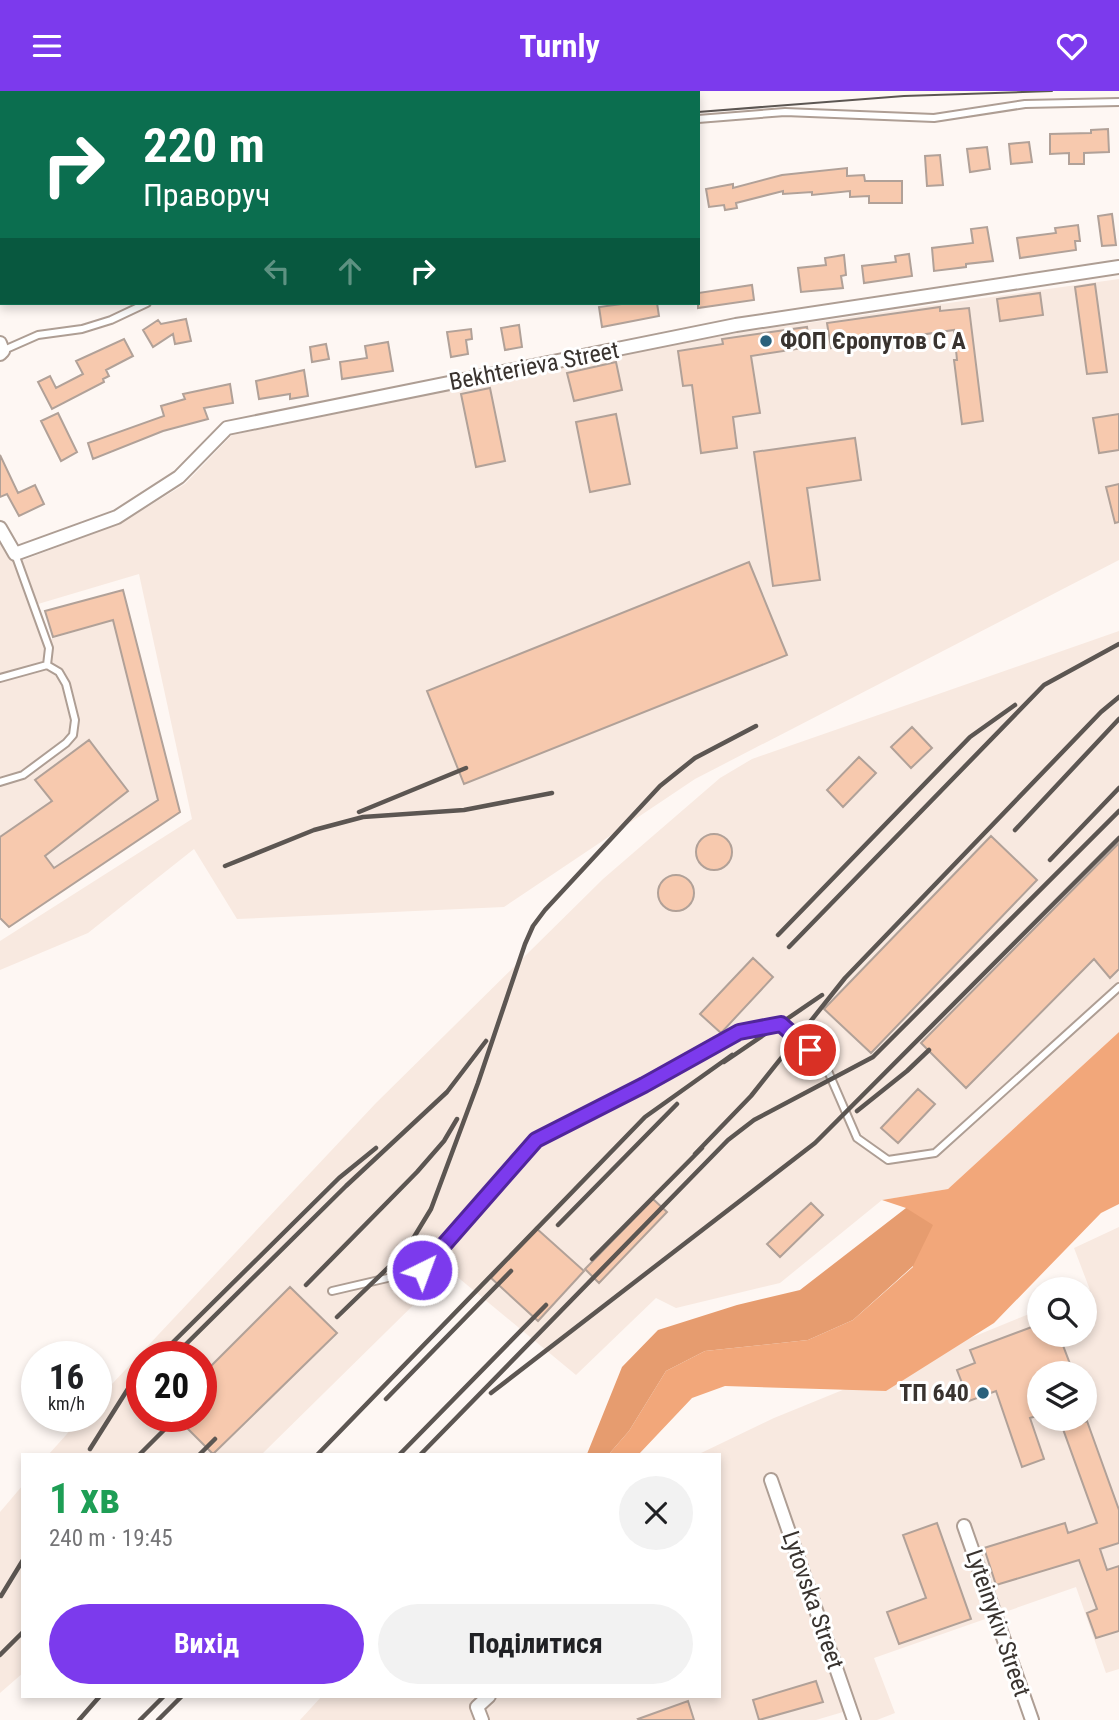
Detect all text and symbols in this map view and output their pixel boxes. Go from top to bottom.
icon: menu [28,27,66,65]
text: Turnly [519,27,600,65]
icon: heart [1053,27,1091,65]
text: 220 m [143,117,265,174]
icon: right [28,119,119,210]
text: Праворуч [143,176,270,214]
icon: left [258,252,296,290]
icon: ahead [331,252,369,290]
icon: right [404,252,442,290]
place label: ФОП Єропутов С А [780,327,967,355]
marker: ФОП Єропутов С А [758,333,774,349]
street label: Bekhterieva Street [447,336,621,396]
pin [780,1020,840,1080]
icon: arrive [791,1031,829,1069]
position arrow [385,1233,459,1307]
map controls [1027,1277,1097,1431]
button: search [1027,1277,1097,1347]
speed limit sign: 20 [126,1341,217,1432]
text: 16 [49,1357,84,1398]
button: layers [1027,1361,1097,1431]
place label: ТП 640 [899,1379,969,1407]
marker: ТП 640 [975,1385,991,1401]
text: km/h [48,1393,85,1414]
text: 1 хв [49,1474,120,1523]
button: close [619,1476,693,1550]
text: 240 m · 19:45 [49,1525,173,1552]
street label: Lytovska Street [776,1527,850,1673]
street label: Lyteinykiv Street [960,1546,1036,1700]
button: Вихід [49,1604,364,1684]
button: Поділитися [378,1604,693,1684]

